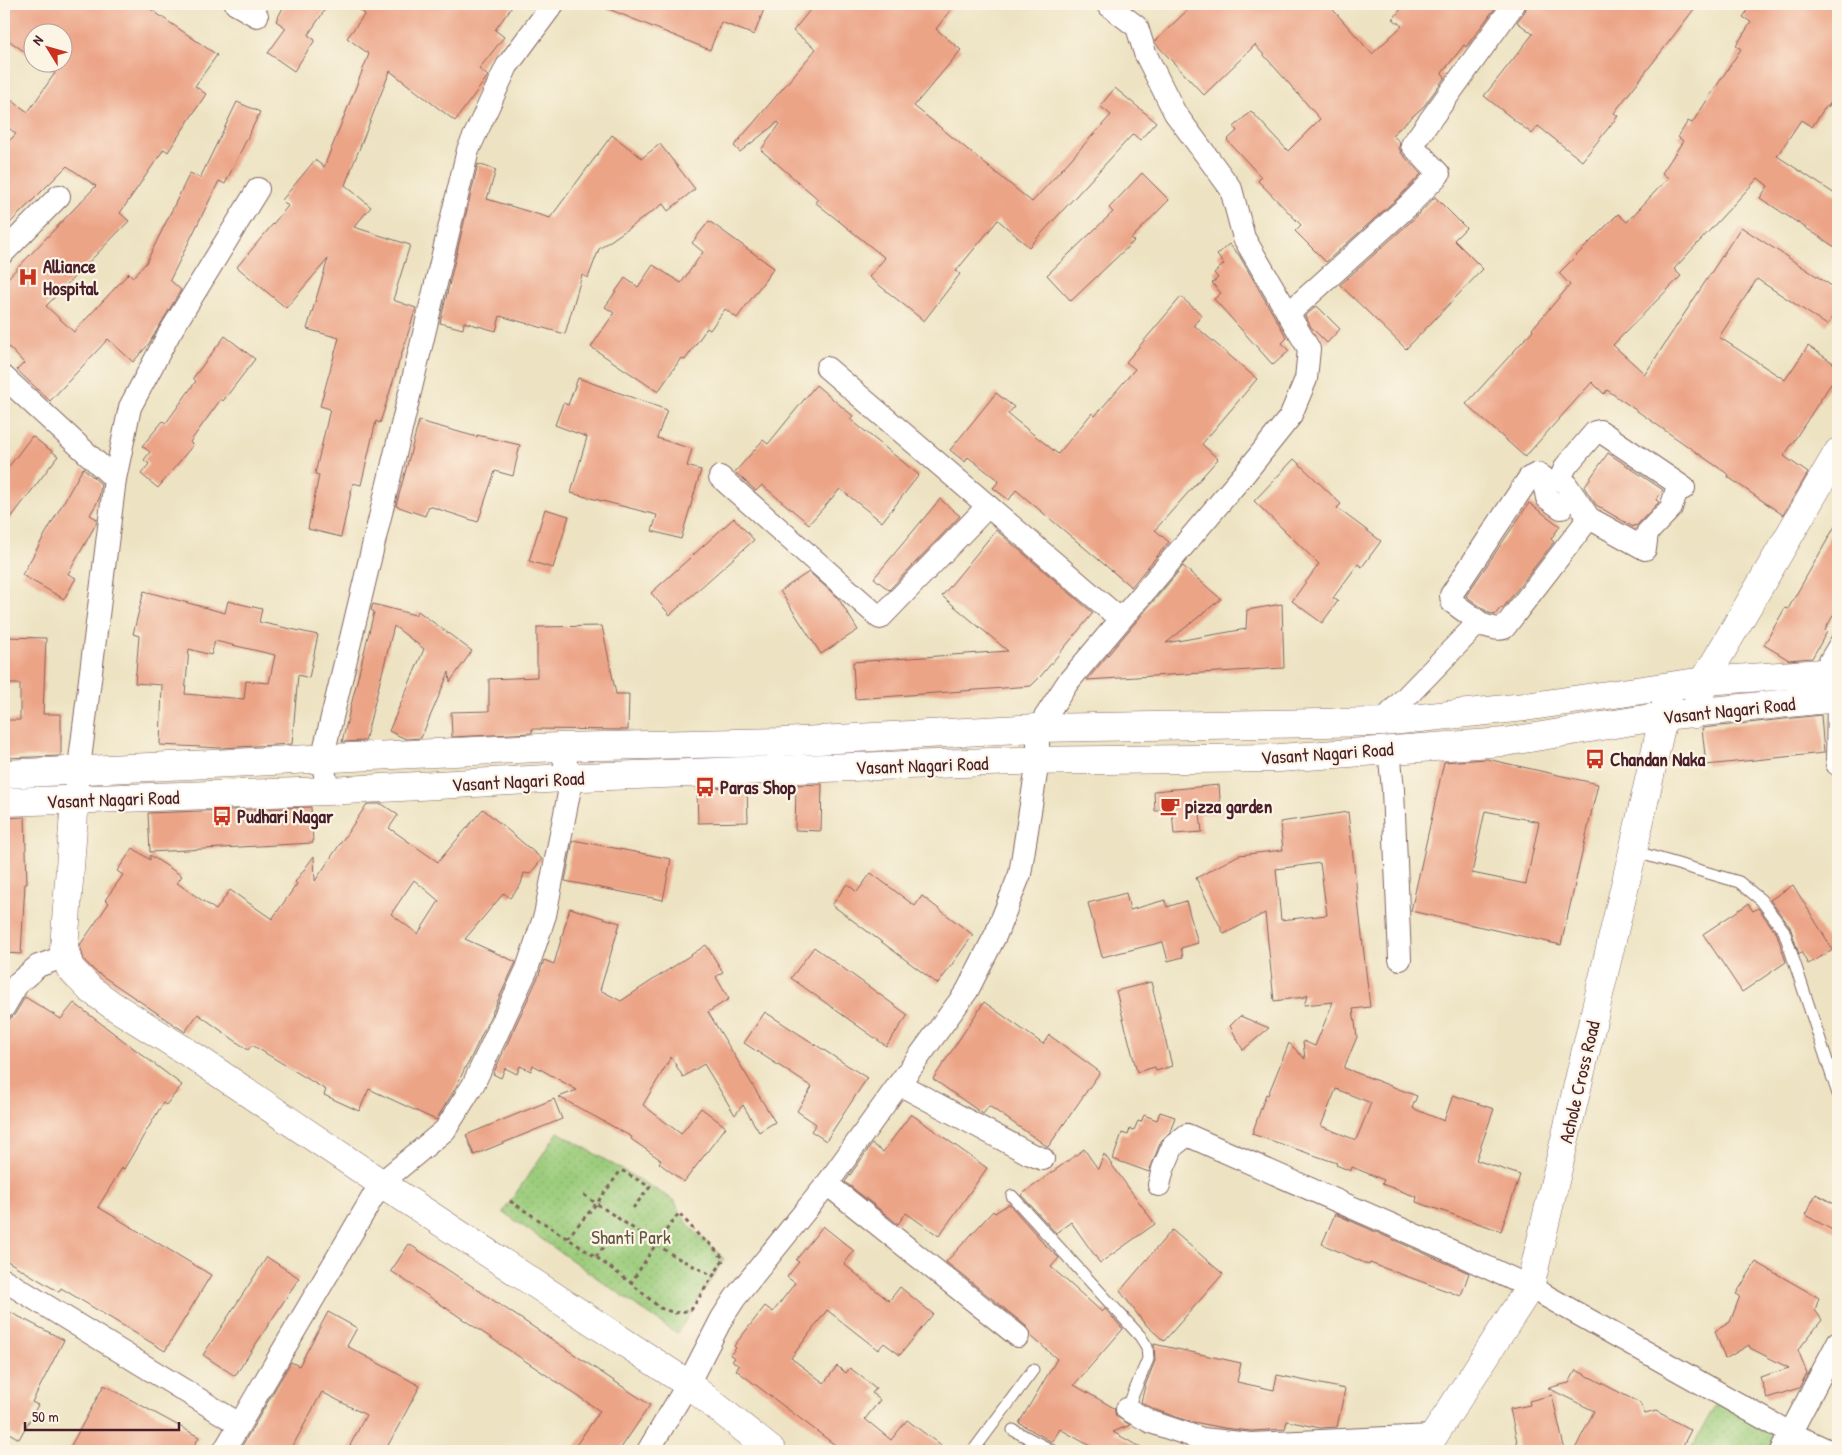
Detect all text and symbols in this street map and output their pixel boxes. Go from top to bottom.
north arrow [22,22,72,72]
text: N [27,31,47,49]
place label: Alliance Hospital [43,253,99,302]
hospital icon: Alliance Hospital [17,266,39,288]
street label: Vasant Nagari Road [1662,690,1797,730]
street label: Vasant Nagari Road [1260,735,1395,771]
place label: Chandan Naka [1610,746,1706,772]
bus stop icon: Chandan Naka [1584,748,1606,770]
street label: Vasant Nagari Road [855,750,989,780]
street label: Vasant Nagari Road [451,765,586,797]
place label: Paras Shop [720,774,796,801]
bus stop icon: Paras Shop [694,776,716,798]
street label: Vasant Nagari Road [46,784,180,814]
place label: pizza garden [1185,793,1273,820]
cafe icon: pizza garden [1159,795,1181,817]
place label: Pudhari Nagar [237,803,334,830]
bus stop icon: Pudhari Nagar [211,805,233,827]
street label: Achole Cross Road [1552,1018,1606,1146]
park label: Shanti Park [591,1224,671,1250]
scale bar [25,1400,179,1432]
text: 50 m [32,1406,59,1427]

